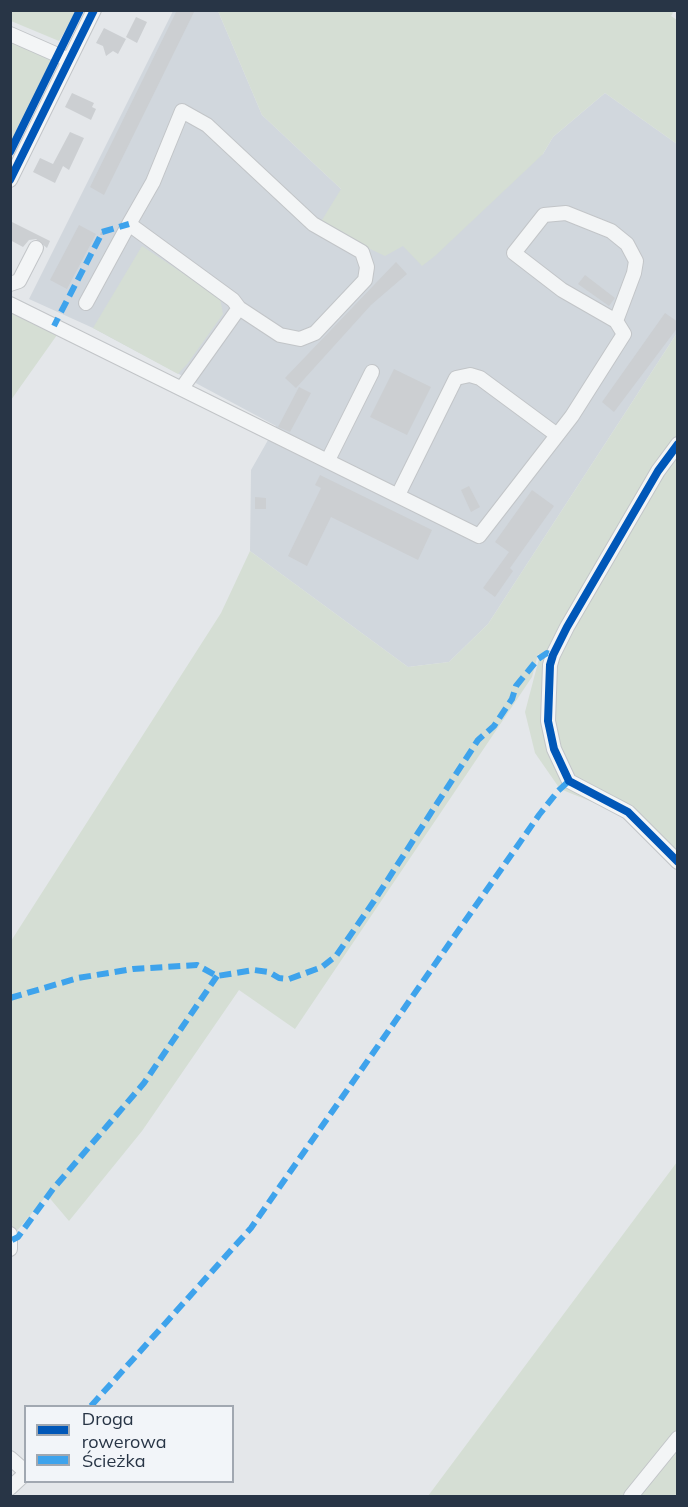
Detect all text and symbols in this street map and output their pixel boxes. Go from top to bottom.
legend [24,1405,234,1483]
text: Droga rowerowa [82,1407,167,1453]
text: Ścieżka [82,1449,145,1472]

